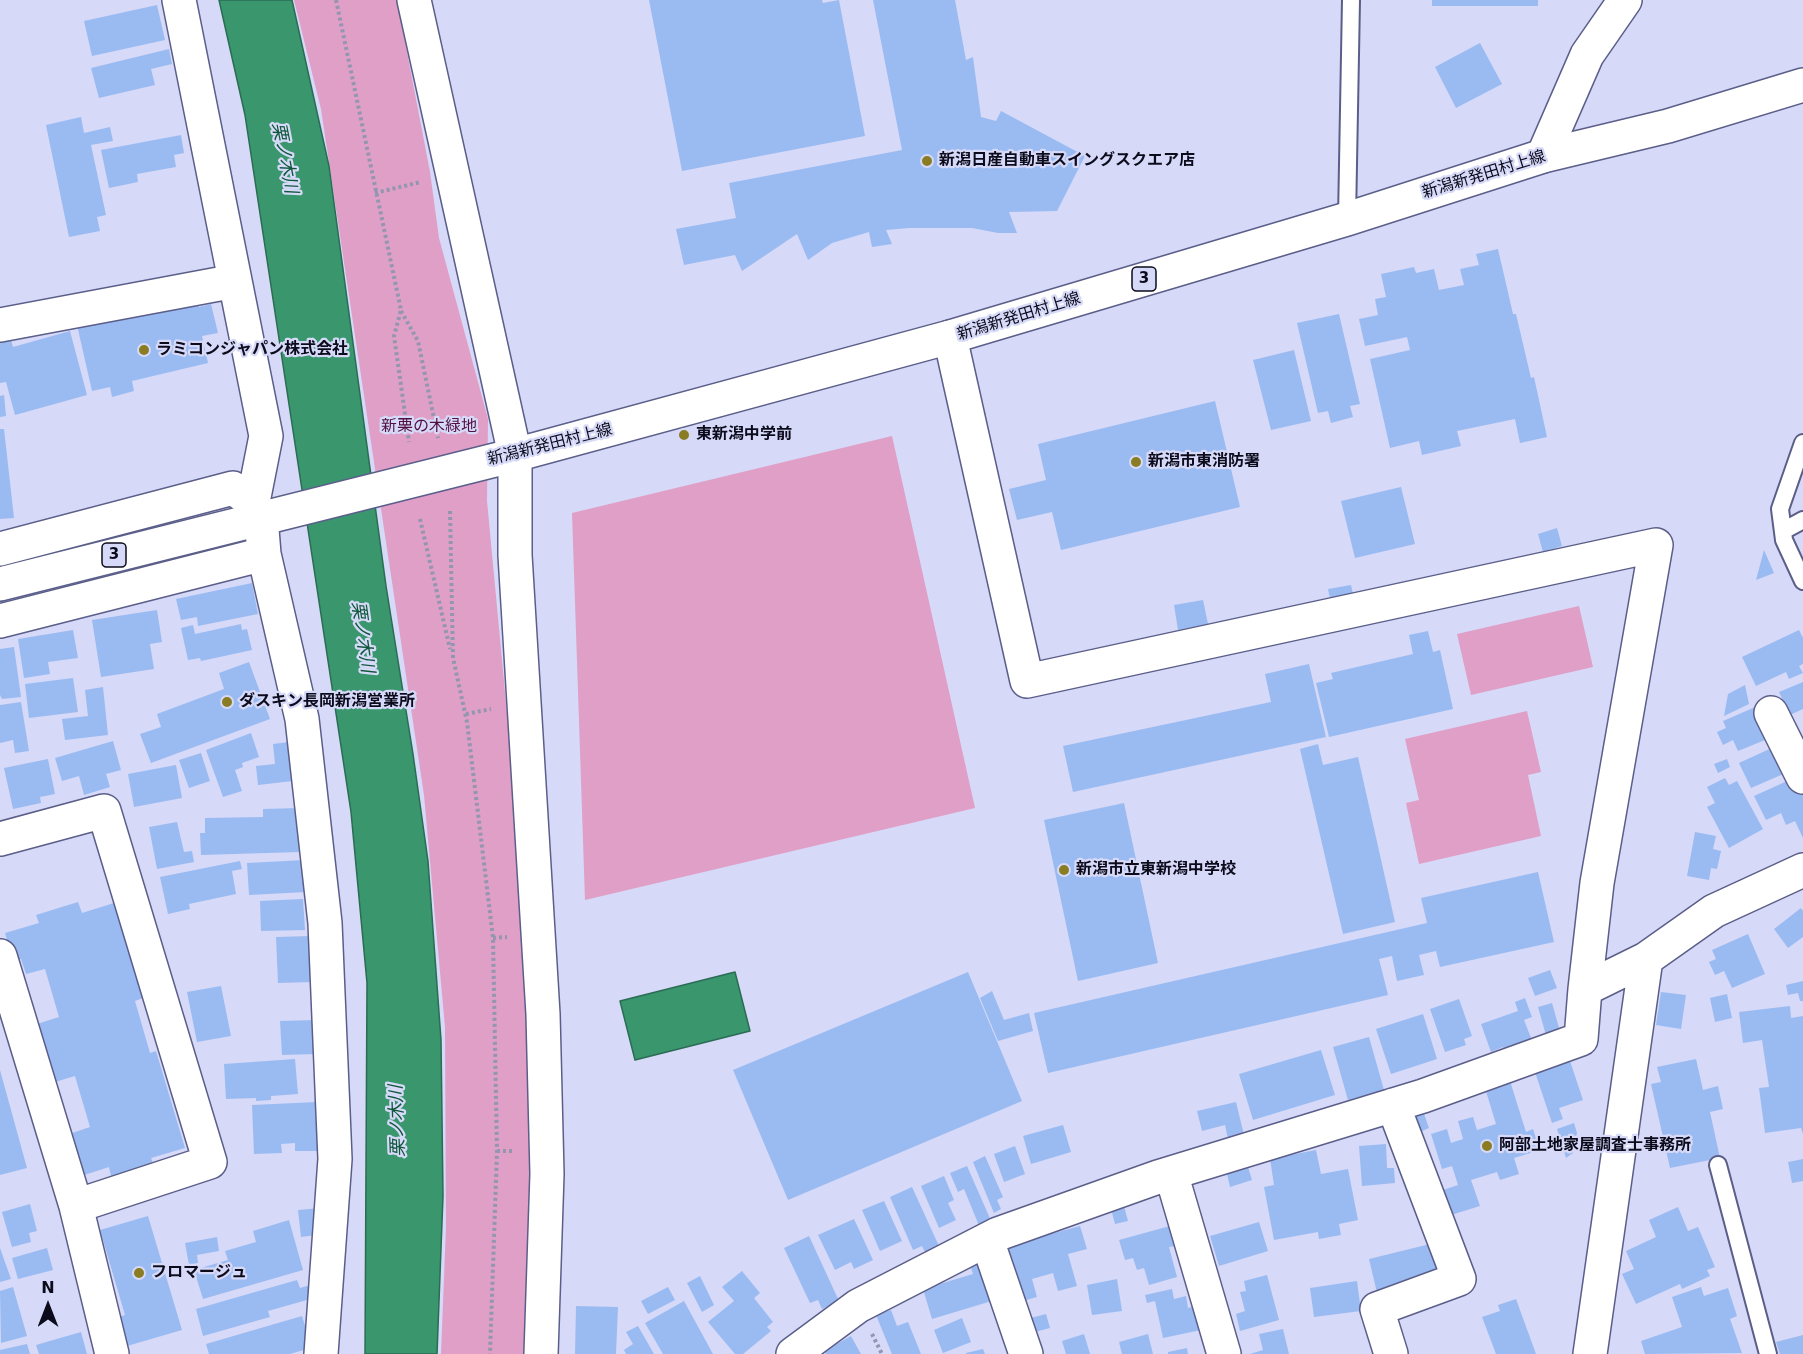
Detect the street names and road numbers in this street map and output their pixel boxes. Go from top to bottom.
street label: 新潟新発田村上線 [1420,147,1548,203]
road number: 3 [1132,267,1156,291]
street label: 新潟新発田村上線 [955,289,1083,345]
street label: 新潟新発田村上線 [486,420,614,470]
road number: 3 [102,543,126,567]

